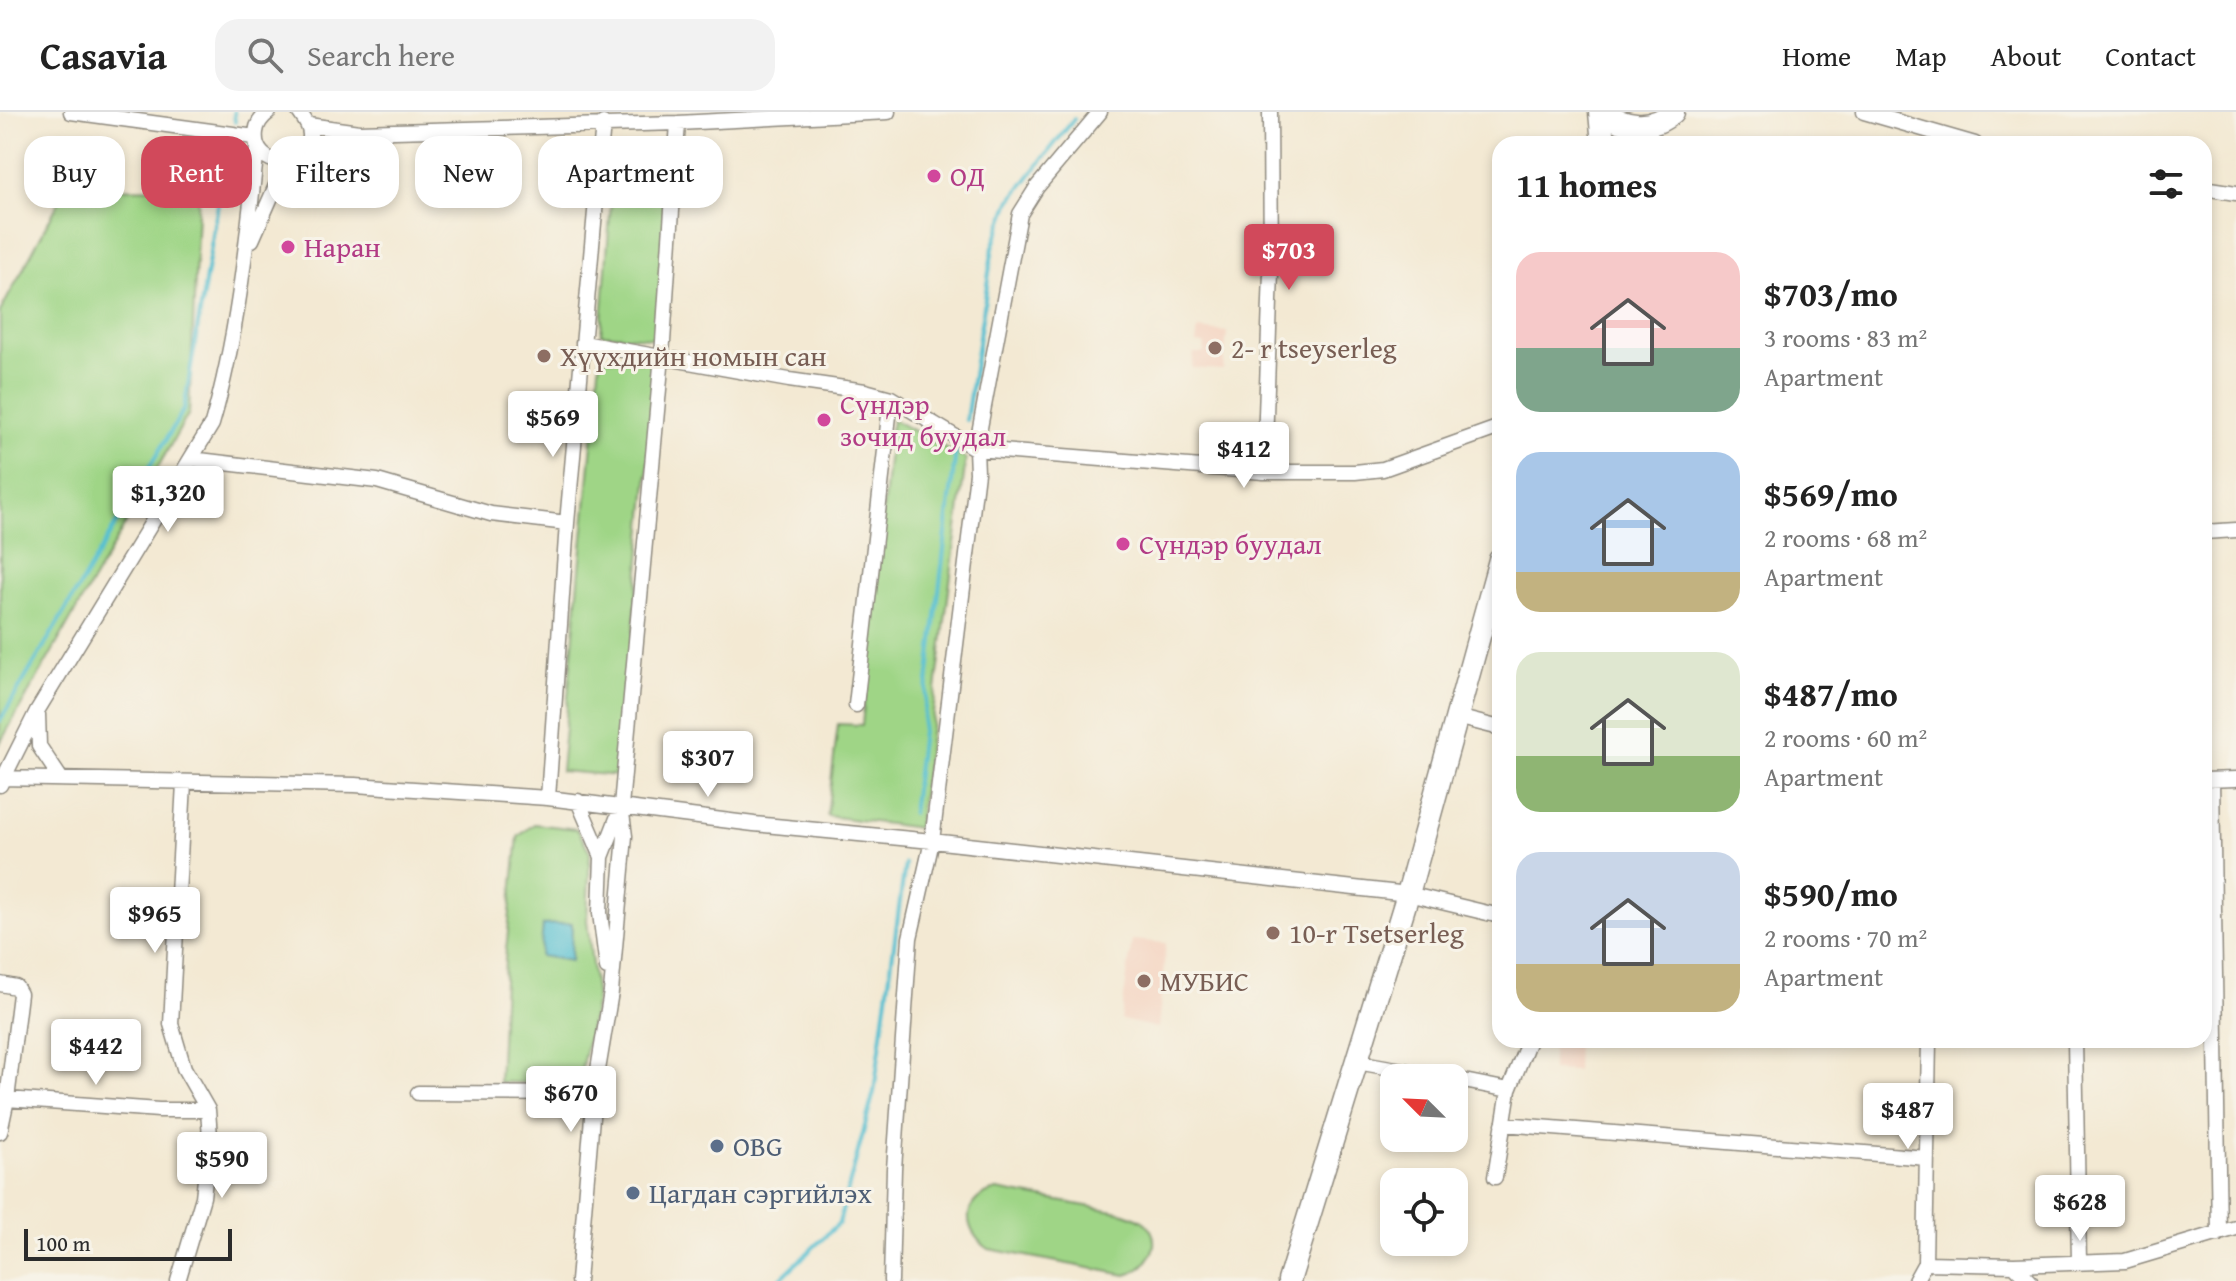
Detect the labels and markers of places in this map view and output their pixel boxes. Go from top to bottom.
place label: ОД [950,155,985,196]
marker: ОД [925,167,943,185]
pin: $703 [1242,224,1336,292]
place label: Наран [304,226,381,267]
marker: Наран [279,238,297,256]
place label: 2- r tseyserleg [1231,327,1397,368]
place label: Хүүхдийн номын сан [560,335,827,376]
marker: 2- r tseyserleg [1206,339,1224,357]
marker: Хүүхдийн номын сан [535,347,553,365]
place label: Сүндэр зочид буудал [840,383,1006,456]
pin: $569 [506,391,600,459]
marker: Сүндэр зочид буудал [815,411,833,429]
pin: $412 [1197,422,1291,490]
pin: $1,320 [103,466,233,534]
place label: Сүндэр буудал [1139,523,1322,564]
marker: Сүндэр буудал [1114,535,1132,553]
pin: $307 [661,731,755,799]
pin: $965 [108,887,202,955]
place label: 10-r Tsetserleg [1289,912,1464,953]
marker: 10-r Tsetserleg [1264,924,1282,942]
place label: МУБИС [1160,960,1249,1001]
marker: МУБИС [1135,972,1153,990]
pin: $442 [49,1019,143,1087]
pin: $670 [524,1066,618,1134]
pin: $487 [1861,1083,1955,1151]
place label: OBG [733,1125,782,1166]
pin: $590 [175,1132,269,1200]
marker: OBG [708,1137,726,1155]
place label: Цагдан сэргийлэх [649,1172,872,1213]
pin: $628 [2033,1175,2127,1243]
marker: Цагдан сэргийлэх [624,1184,642,1202]

